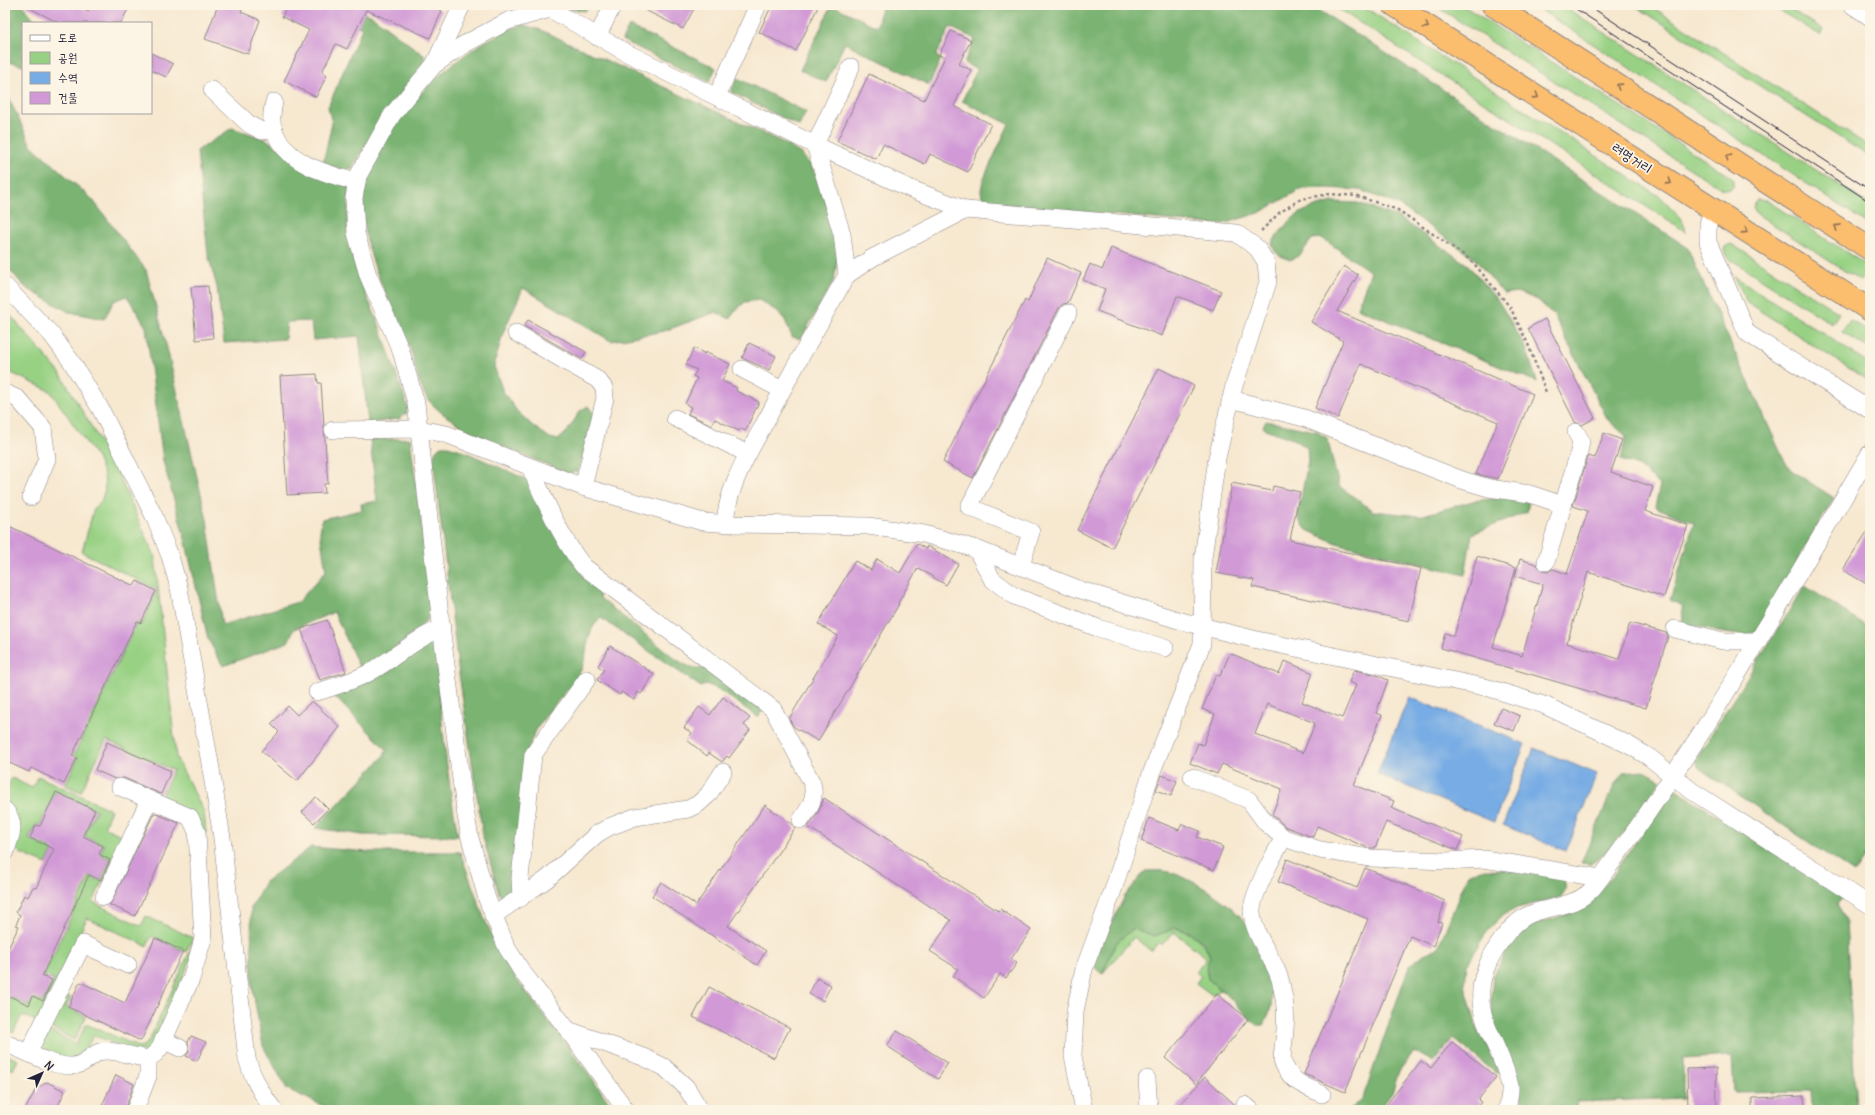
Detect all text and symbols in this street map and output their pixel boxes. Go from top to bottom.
one-way arrow [1422,21,1429,29]
legend [22,22,152,114]
text: 도로 [58,30,77,45]
text: 공원 [58,50,77,65]
text: 수역 [58,70,78,85]
one-way arrow [1616,83,1623,91]
text: 건물 [58,90,78,105]
one-way arrow [1532,91,1539,99]
street label: 려명거리 [1608,138,1656,178]
one-way arrow [1725,154,1732,162]
one-way arrow [1665,177,1672,184]
one-way arrow [1834,225,1841,232]
one-way arrow [1741,226,1748,233]
north arrow [22,1053,62,1093]
text: N [41,1058,57,1074]

